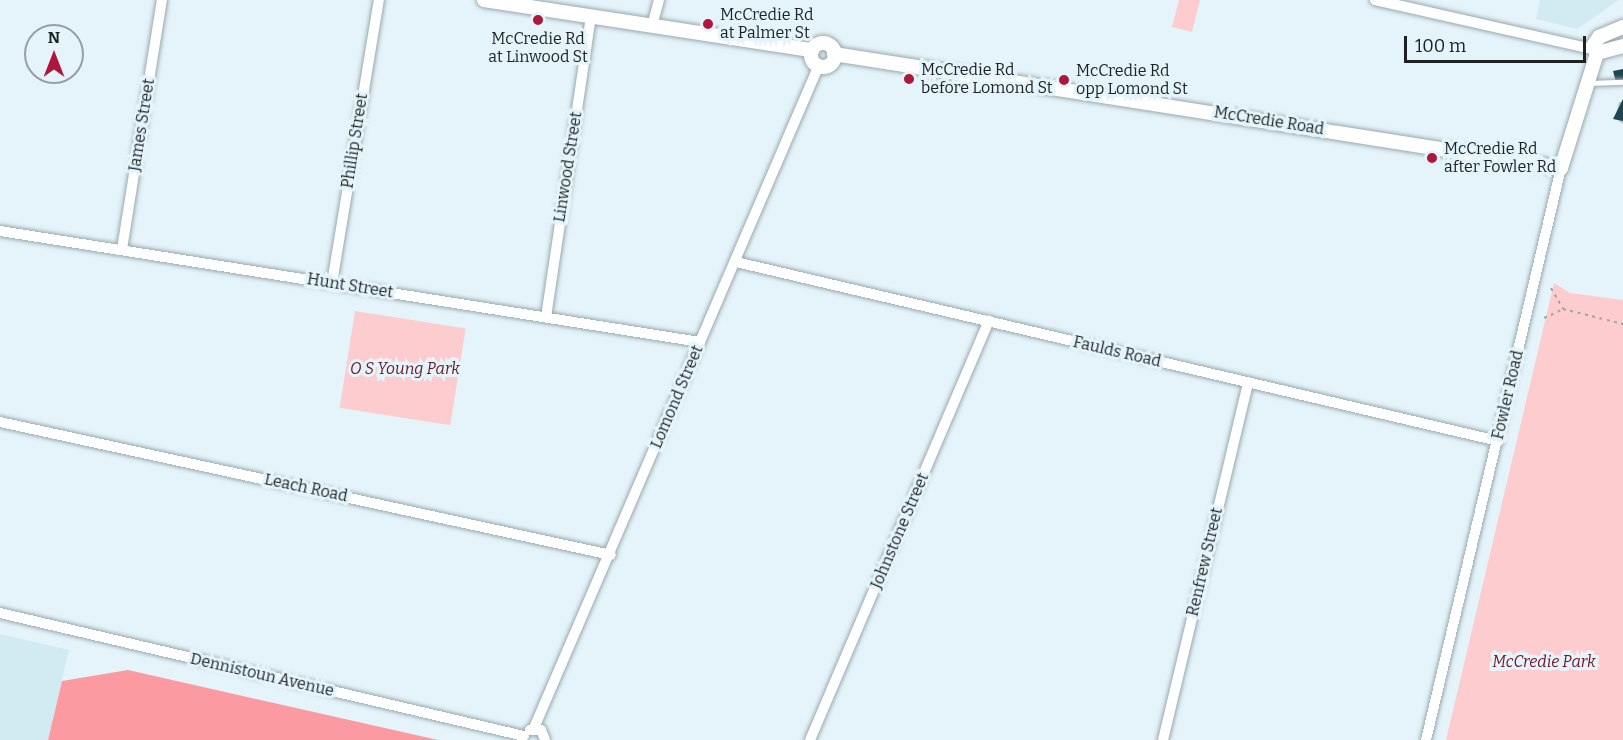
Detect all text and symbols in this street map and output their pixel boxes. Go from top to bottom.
place label: McCredie Rd at Palmer St [720,5,813,43]
marker: McCredie Rd at Linwood St [531,13,545,27]
marker: McCredie Rd at Palmer St [701,17,715,31]
north arrow [24,24,84,84]
scale bar [1407,24,1588,62]
text: N [48,28,60,47]
place label: McCredie Rd at Linwood St [488,29,588,67]
text: 100 m [1415,35,1466,57]
place label: McCredie Rd before Lomond St [921,60,1053,98]
place label: McCredie Rd opp Lomond St [1076,61,1188,99]
marker: McCredie Rd before Lomond St [902,72,916,86]
marker: McCredie Rd opp Lomond St [1057,73,1071,87]
street label: James Street [125,77,159,173]
street label: Phillip Street [338,92,372,190]
street label: McCredie Road [1213,103,1325,139]
street label: Linwood Street [550,110,586,224]
place label: McCredie Rd after Fowler Rd [1444,139,1556,177]
marker: McCredie Rd after Fowler Rd [1425,151,1439,165]
street label: Hunt Street [306,270,394,302]
street label: Faulds Road [1071,333,1163,371]
street label: Lomond Street [647,342,707,452]
street label: Fowler Road [1488,348,1528,442]
park label: O S Young Park [350,359,460,379]
street label: Leach Road [263,470,349,506]
street label: Johnstone Street [867,470,933,592]
street label: Renfrew Street [1183,506,1227,618]
street label: Dennistoun Avenue [188,649,336,701]
park label: McCredie Park [1492,652,1596,672]

